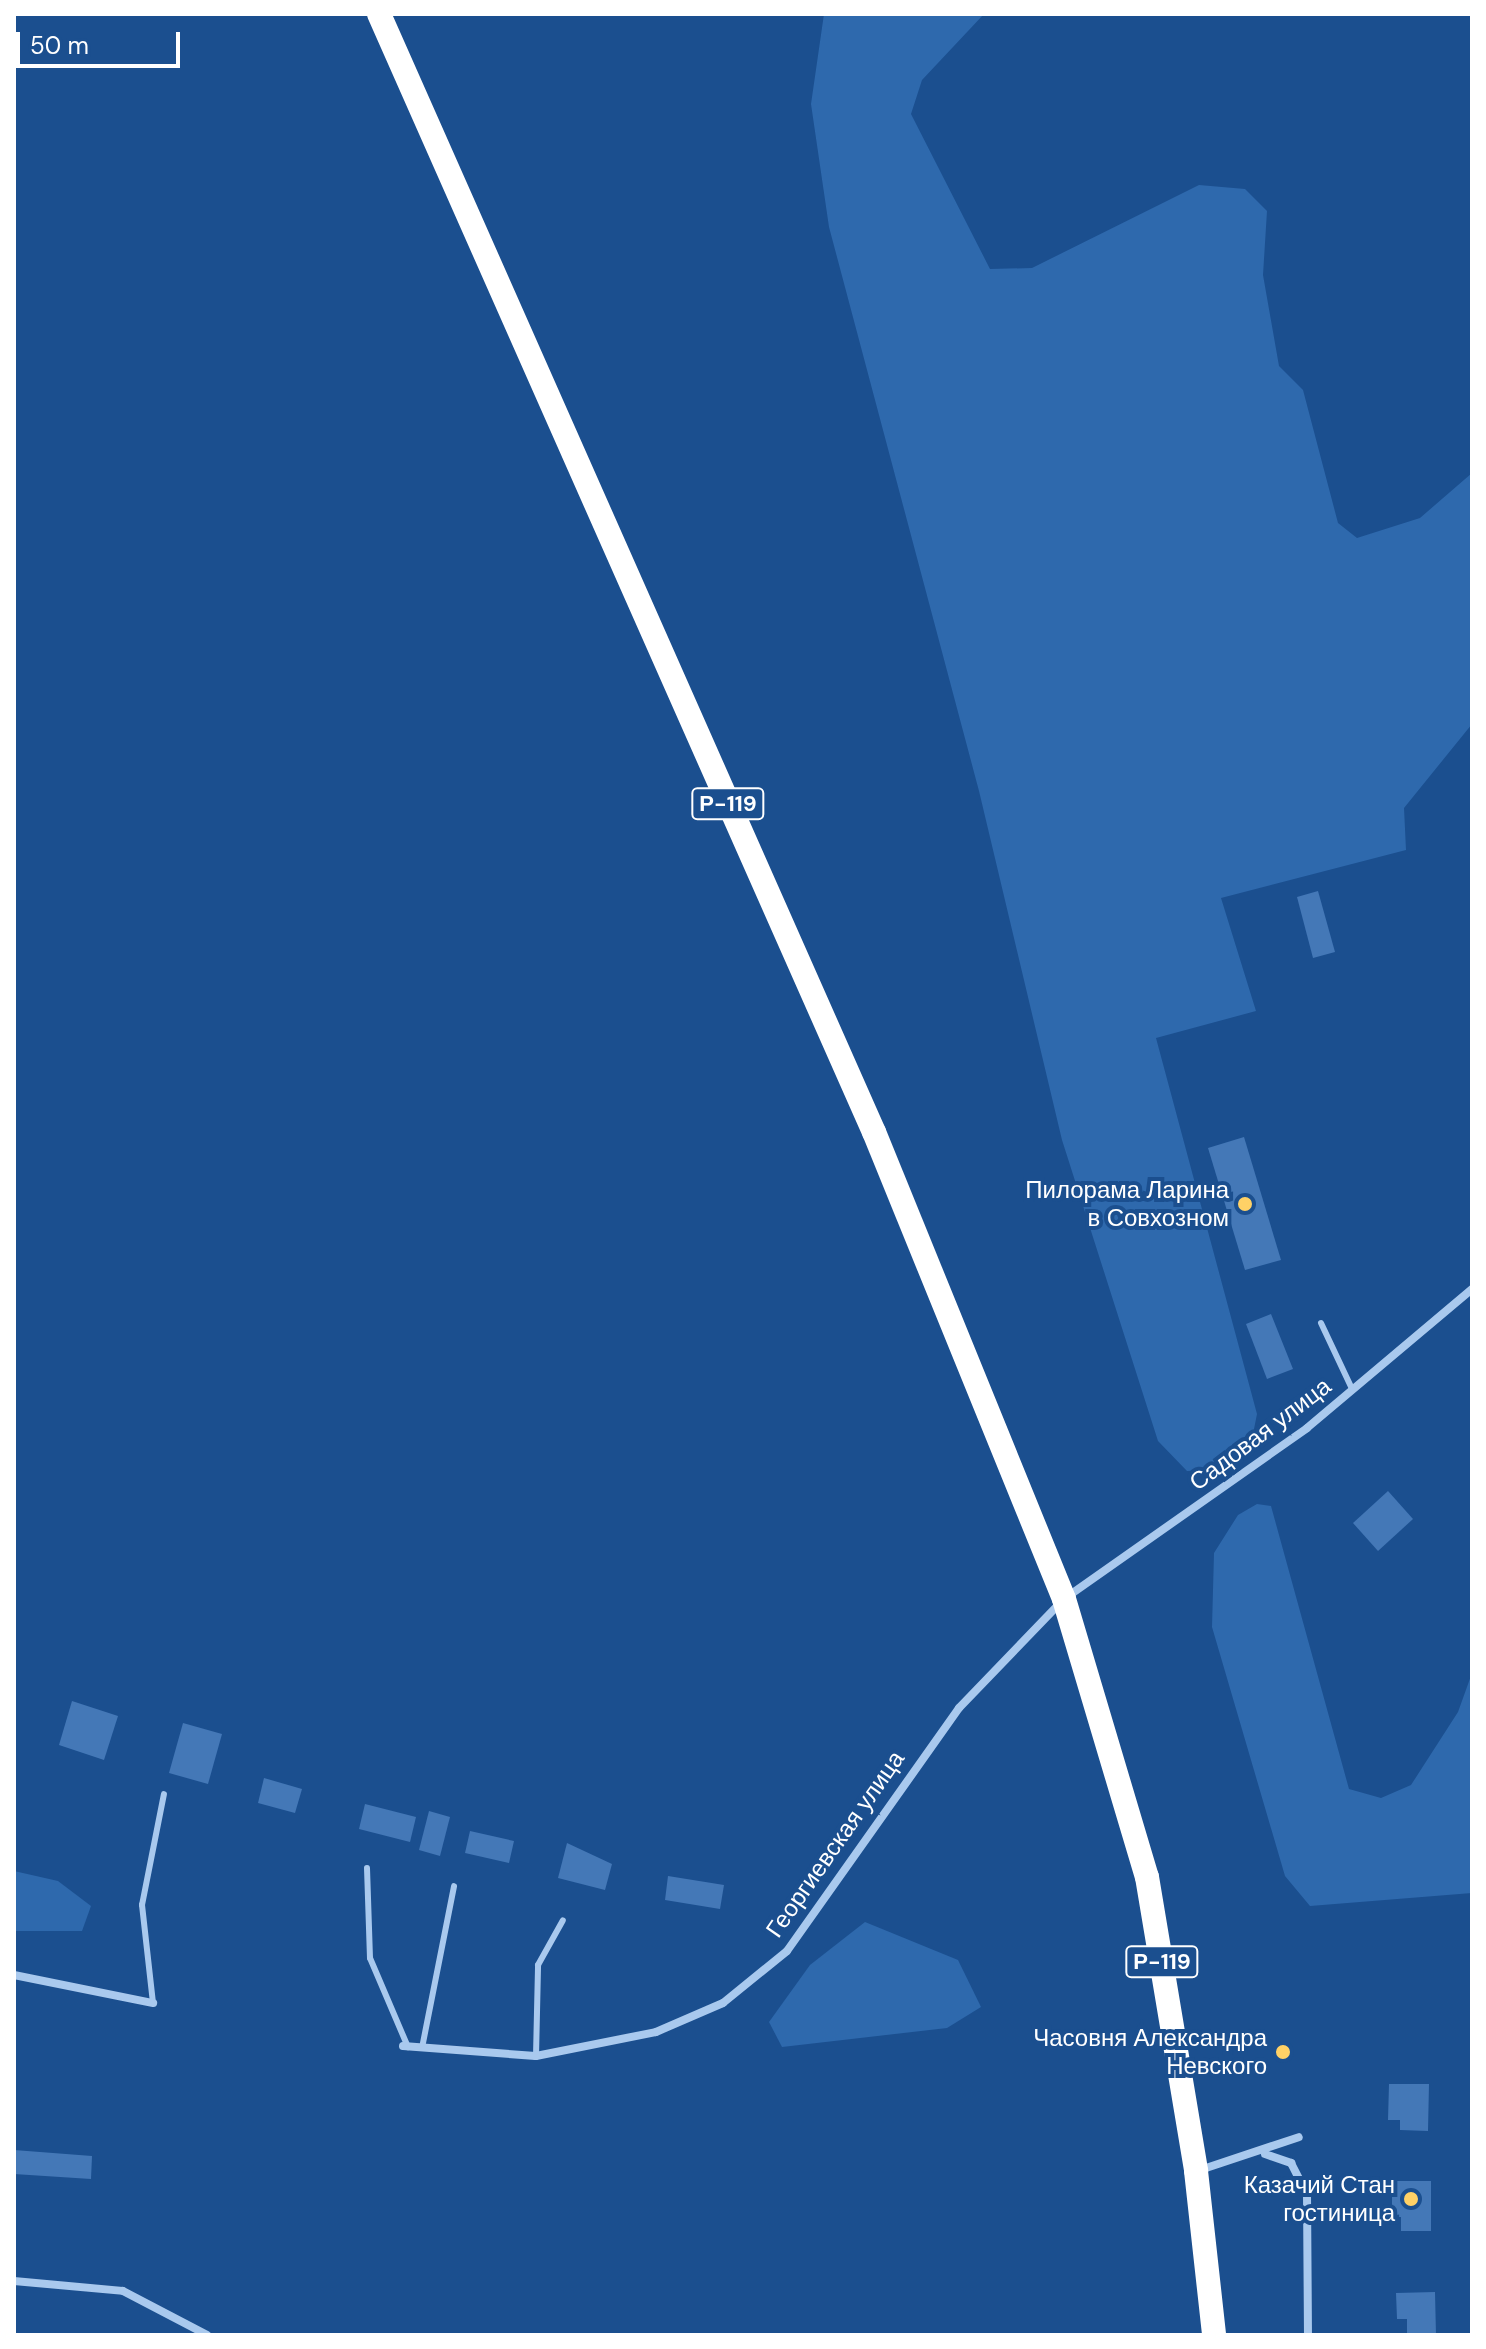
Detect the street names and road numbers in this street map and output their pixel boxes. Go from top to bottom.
road number: Р-119 [690,786,766,822]
street label: Садовая улица [1184,1372,1336,1496]
street label: Георгиевская улица [760,1745,910,1943]
road number: Р-119 [1124,1944,1200,1980]

